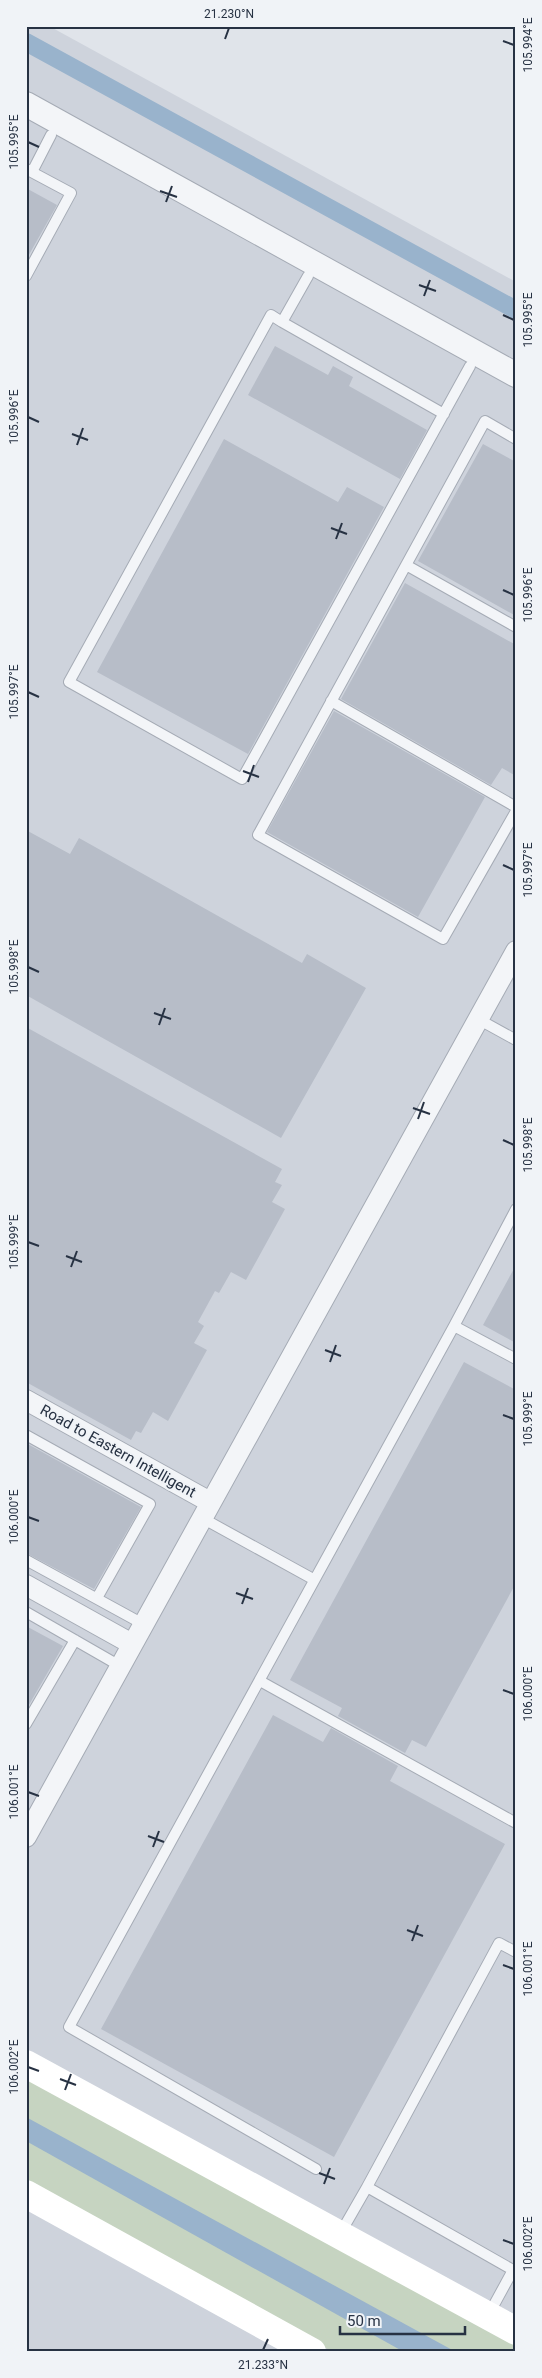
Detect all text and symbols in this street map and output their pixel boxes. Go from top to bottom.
text: 21.230°N [204,7,254,21]
text: 105.994°E [521,17,535,72]
text: 105.995°E [7,114,21,169]
text: 105.995°E [521,292,535,347]
text: 105.996°E [7,389,21,444]
text: 105.996°E [521,567,535,622]
text: 105.997°E [7,664,21,719]
text: 105.997°E [521,842,535,897]
text: 105.998°E [7,939,21,994]
text: 105.998°E [521,1117,535,1172]
text: 105.999°E [7,1214,21,1269]
text: 105.999°E [521,1391,535,1446]
street label: Road to Eastern Intelligent [37,1401,199,1501]
text: 106.000°E [7,1489,21,1544]
text: 106.000°E [521,1666,535,1721]
text: 106.001°E [7,1764,21,1819]
text: 106.001°E [521,1941,535,1996]
text: 106.002°E [7,2039,21,2094]
text: 106.002°E [521,2216,535,2271]
scale bar [340,2303,464,2335]
text: 50 m [347,2312,381,2330]
text: 21.233°N [238,2358,288,2372]

